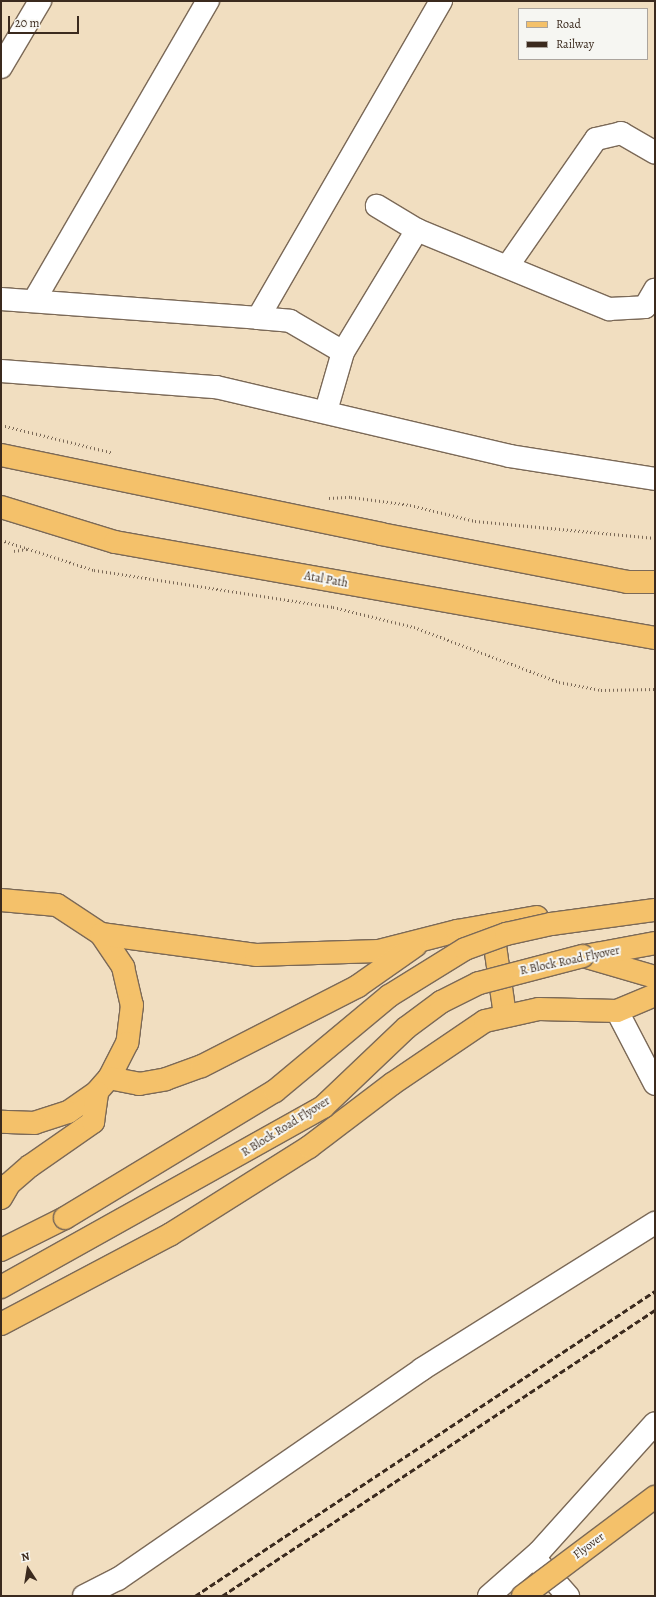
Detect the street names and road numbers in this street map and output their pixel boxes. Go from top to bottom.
street label: Atal Path [303,569,349,591]
street label: R Block Road Flyover [519,943,621,979]
street label: R Block Road Flyover [239,1094,333,1160]
street label: Flyover [571,1530,607,1562]

